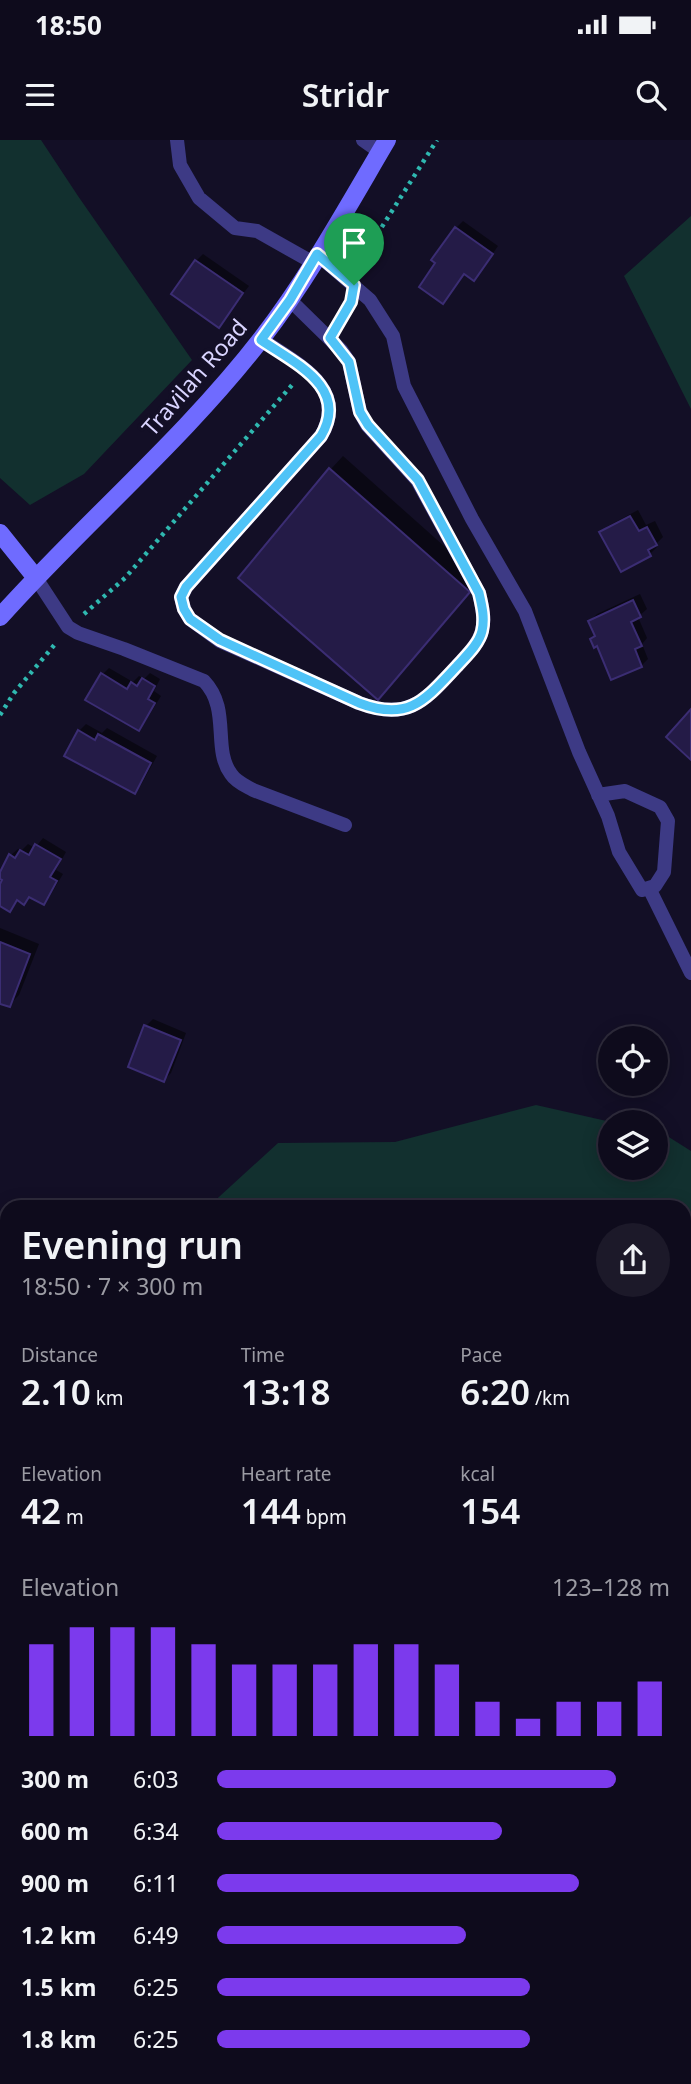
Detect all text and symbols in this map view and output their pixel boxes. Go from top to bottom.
text: 18:50 [35,7,102,43]
text: Stridr [302,73,389,116]
icon: menu [21,76,59,114]
icon: search [632,76,670,114]
pin [324,213,384,285]
icon: arrive [335,224,373,262]
street label: Travilah Road [134,312,254,442]
map controls [598,1026,668,1180]
button: locate [598,1026,668,1096]
button: layers [598,1110,668,1180]
text: Evening run [21,1218,243,1270]
button: share [596,1223,670,1297]
text: 18:50 · 7 × 300 m [21,1270,203,1302]
text: Distance [21,1342,98,1368]
text: Time [241,1342,285,1368]
text: Pace [460,1342,502,1368]
text: 2.10 [21,1368,91,1415]
text: 13:18 [241,1368,330,1415]
text: 6:20 [460,1368,530,1415]
text: km [91,1385,124,1411]
text: /km [530,1385,570,1411]
text: Elevation [21,1461,102,1487]
text: Heart rate [241,1461,331,1487]
text: kcal [460,1461,495,1487]
text: 42 [21,1487,61,1534]
text: 144 [241,1487,301,1534]
text: 154 [460,1487,520,1534]
text: m [61,1504,84,1530]
text: bpm [301,1504,347,1530]
text: Elevation [21,1571,119,1603]
text: 123–128 m [552,1571,670,1603]
text: 300 m [21,1763,89,1795]
text: 6:03 [133,1763,179,1795]
text: 600 m [21,1815,89,1847]
text: 6:34 [133,1815,179,1847]
text: 900 m [21,1867,89,1899]
text: 6:11 [133,1867,179,1899]
text: 1.2 km [21,1919,96,1951]
text: 6:49 [133,1919,179,1951]
text: 1.5 km [21,1971,96,2003]
text: 6:25 [133,1971,179,2003]
text: 1.8 km [21,2023,96,2055]
text: 6:25 [133,2023,179,2055]

